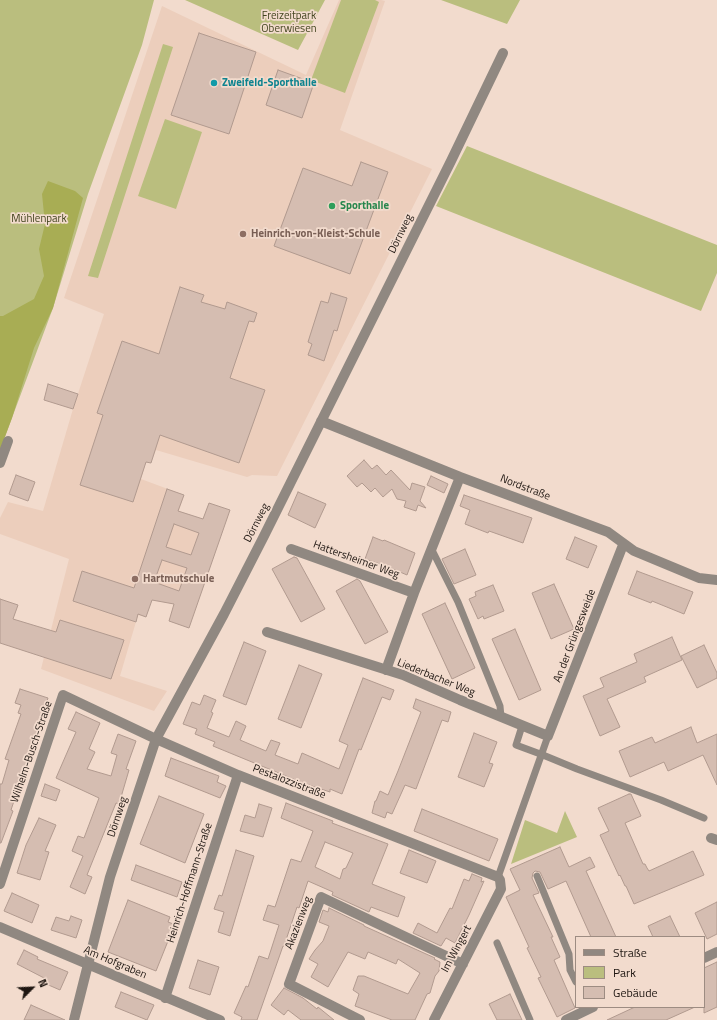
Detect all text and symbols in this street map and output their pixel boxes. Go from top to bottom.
park label: Freizeitpark Oberwiesen [261,9,317,35]
place label: Zweifeld-Sporthalle [222,76,317,90]
marker: Zweifeld-Sporthalle [209,78,219,88]
place label: Sporthalle [340,199,389,213]
marker: Sporthalle [327,201,337,211]
park label: Mühlenpark [11,212,67,226]
street label: Dörnweg [386,212,416,256]
place label: Heinrich-von-Kleist-Schule [251,227,380,241]
marker: Heinrich-von-Kleist-Schule [238,229,248,239]
street label: Nordstraße [498,472,552,504]
street label: Dörnweg [242,501,272,545]
street label: Hattersheimer Weg [311,538,401,582]
place label: Hartmutschule [143,572,214,586]
marker: Hartmutschule [130,574,140,584]
street label: An der Grüngesweide [551,588,599,684]
street label: Liederbacher Weg [395,656,477,700]
street label: Wilhelm-Busch-Straße [8,699,56,805]
street label: Pestalozzistraße [250,762,328,802]
street label: Dörnweg [105,795,131,839]
street label: Heinrich-Hoffmann-Straße [164,821,216,945]
street label: Akazienweg [283,895,315,951]
street label: Im Wingert [439,923,475,975]
legend [575,936,705,1008]
text: Straße [613,943,647,962]
street label: Am Hofgraben [82,944,148,982]
text: Park [613,963,636,982]
north arrow [12,968,52,1008]
text: N [34,976,52,990]
text: Gebäude [613,983,658,1002]

